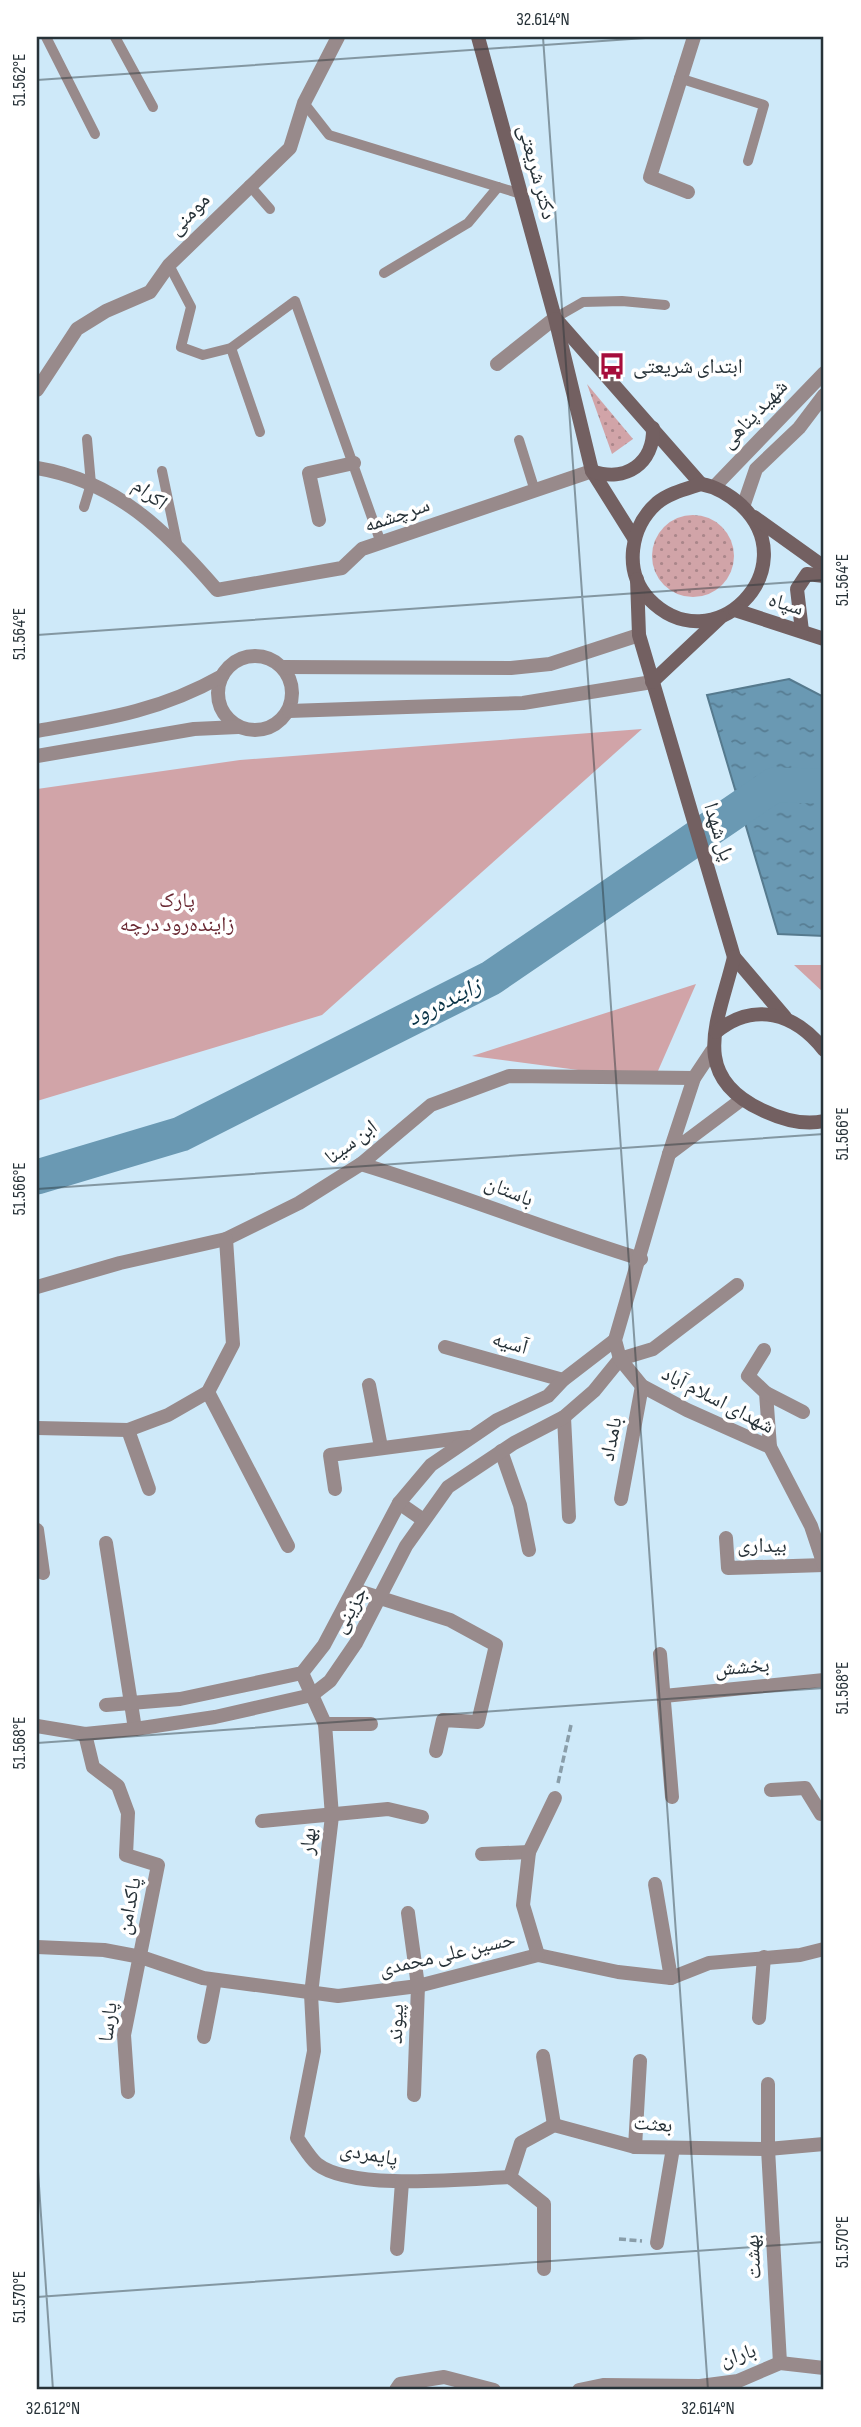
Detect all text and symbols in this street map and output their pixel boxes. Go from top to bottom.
text: 32.614°N [516,9,570,30]
text: 51.562°E [9,54,30,106]
street label: دکتر شریعتی [512,122,562,222]
street label: مومنی [163,187,215,241]
bus stop icon: ابتدای شریعتی [597,351,627,381]
place label: ابتدای شریعتی [633,354,743,379]
street label: شهید پناهی [715,374,793,454]
street label: اکرام [127,473,172,516]
street label: سرچشمه [361,492,433,538]
text: 51.564°E [832,554,853,606]
street label: سپاه [765,587,807,621]
text: 51.564°E [9,608,30,660]
street label: پل شهدا [698,800,740,864]
park label: پارک زاینده‌رود درچه [120,888,234,937]
water label: زاینده‌رود [403,971,487,1032]
text: 51.566°E [832,1107,853,1161]
street label: ابن سینا [320,1114,382,1170]
text: 51.566°E [9,1162,30,1216]
street label: باستان [481,1170,537,1212]
street label: آسیه [489,1326,531,1360]
street label: شهدای اسلام آباد [657,1361,779,1440]
street label: بامداد [595,1415,627,1463]
street label: بیداری [737,1533,787,1558]
street label: جزینی [327,1582,373,1638]
street label: بخشش [713,1652,771,1682]
text: 51.568°E [832,1662,853,1714]
text: 51.568°E [9,1717,30,1769]
street label: بهار [294,1826,322,1857]
street label: پاکدامن [111,1875,147,1937]
street label: حسین علی محمدی [376,1926,518,1982]
street label: پارسا [93,2001,123,2043]
street label: پیوند [383,2003,409,2045]
street label: بعثت [633,2110,673,2138]
street label: پایمردی [338,2137,400,2171]
text: 51.570°E [832,2216,853,2268]
street label: بهشت [739,2234,767,2280]
text: 51.570°E [9,2271,30,2323]
street label: باران [717,2338,759,2372]
text: 32.612°N [26,2398,80,2419]
text: 32.614°N [681,2398,735,2419]

